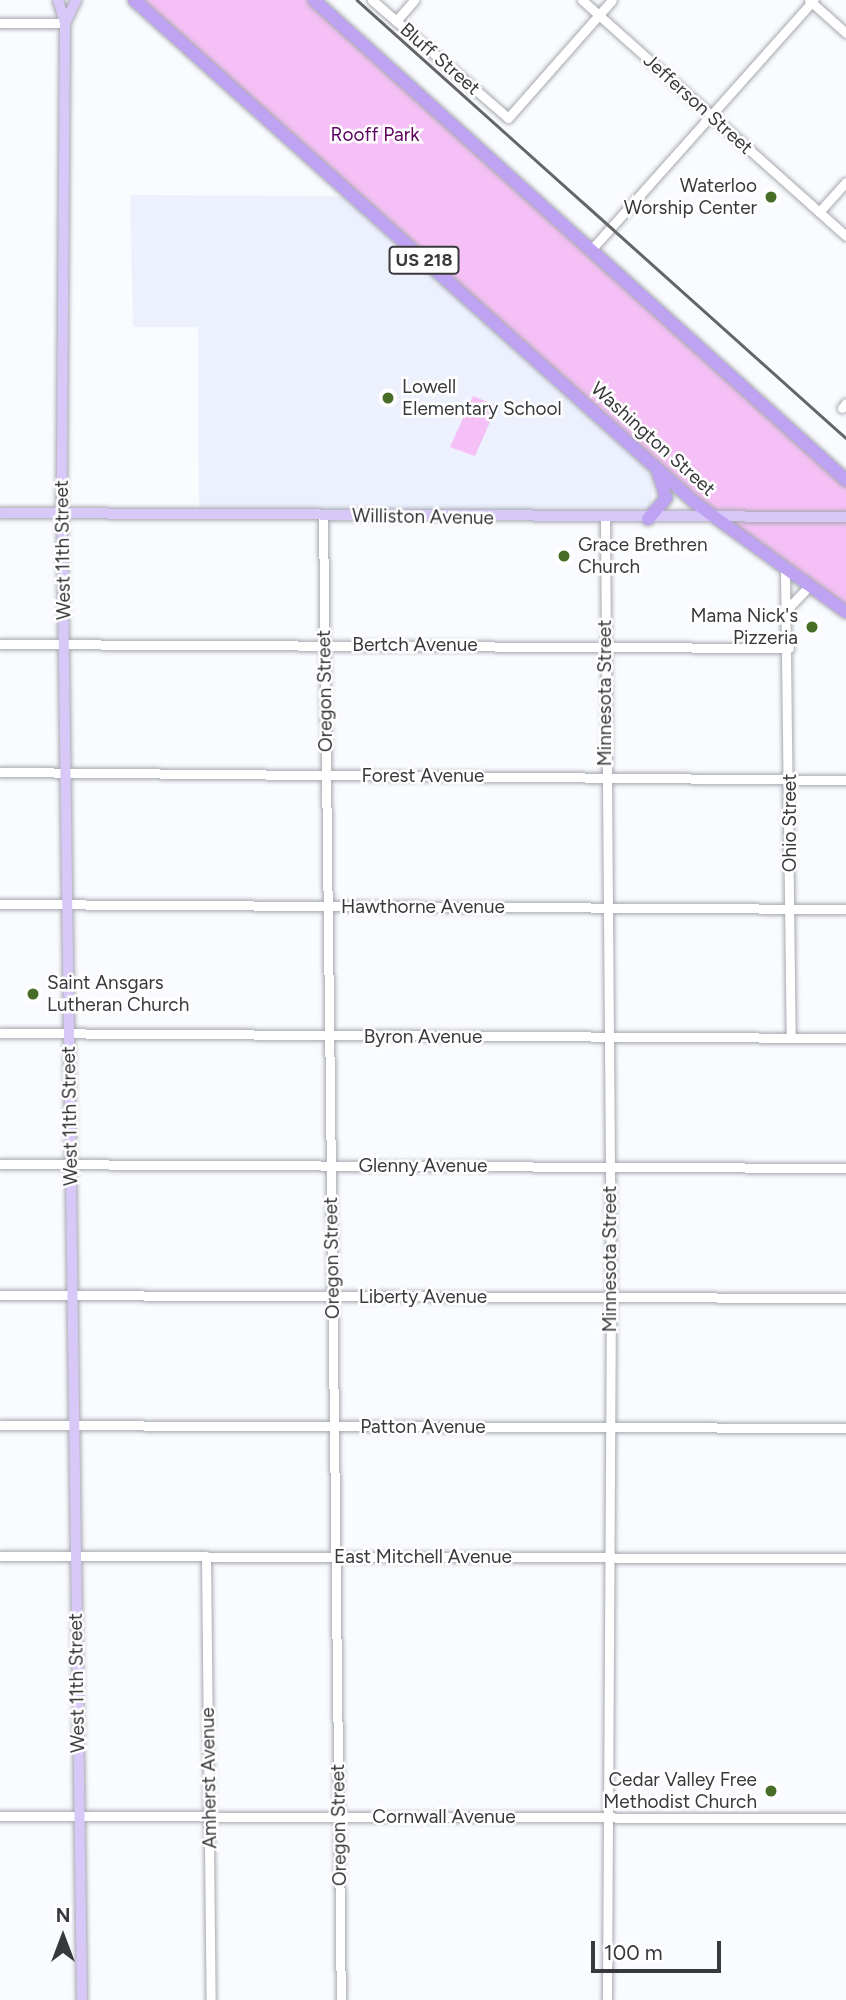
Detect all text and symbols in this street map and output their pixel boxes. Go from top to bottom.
street label: Bluff Street [395,18,485,100]
street label: Jefferson Street [639,49,757,159]
park label: Rooff Park [331,124,419,146]
place label: Waterloo Worship Center [624,175,757,219]
marker: Waterloo Worship Center [763,189,779,205]
road number: US 218 [387,246,461,274]
place label: Lowell Elementary School [402,376,562,420]
street label: Washington Street [586,377,720,501]
marker: Lowell Elementary School [380,390,396,406]
street label: West 11th Street [50,480,76,620]
street label: Williston Avenue [352,504,494,530]
place label: Grace Brethren Church [578,534,707,578]
marker: Grace Brethren Church [556,548,572,564]
place label: Mama Nick's Pizzeria [690,605,798,649]
marker: Mama Nick's Pizzeria [804,619,820,635]
street label: Minnesota Street [594,620,616,766]
street label: Oregon Street [313,630,337,752]
street label: Bertch Avenue [352,634,478,656]
street label: Forest Avenue [361,765,485,787]
street label: Ohio Street [779,774,801,872]
street label: Hawthorne Avenue [341,896,505,918]
place label: Saint Ansgars Lutheran Church [47,972,189,1016]
marker: Saint Ansgars Lutheran Church [25,986,41,1002]
street label: Byron Avenue [364,1026,482,1048]
street label: West 11th Street [57,1046,83,1186]
street label: Glenny Avenue [359,1155,487,1177]
street label: Minnesota Street [599,1186,621,1332]
street label: Oregon Street [320,1197,344,1319]
street label: Liberty Avenue [359,1286,487,1308]
street label: Patton Avenue [360,1416,486,1438]
street label: East Mitchell Avenue [334,1546,512,1568]
street label: West 11th Street [64,1613,90,1753]
street label: Amherst Avenue [196,1707,222,1849]
street label: Oregon Street [327,1764,351,1886]
place label: Cedar Valley Free Methodist Church [603,1769,757,1813]
marker: Cedar Valley Free Methodist Church [763,1783,779,1799]
street label: Cornwall Avenue [372,1806,516,1828]
north arrow [28,1902,98,1972]
text: N [56,1904,70,1927]
scale bar [594,1926,724,1970]
text: 100 m [604,1940,663,1965]

